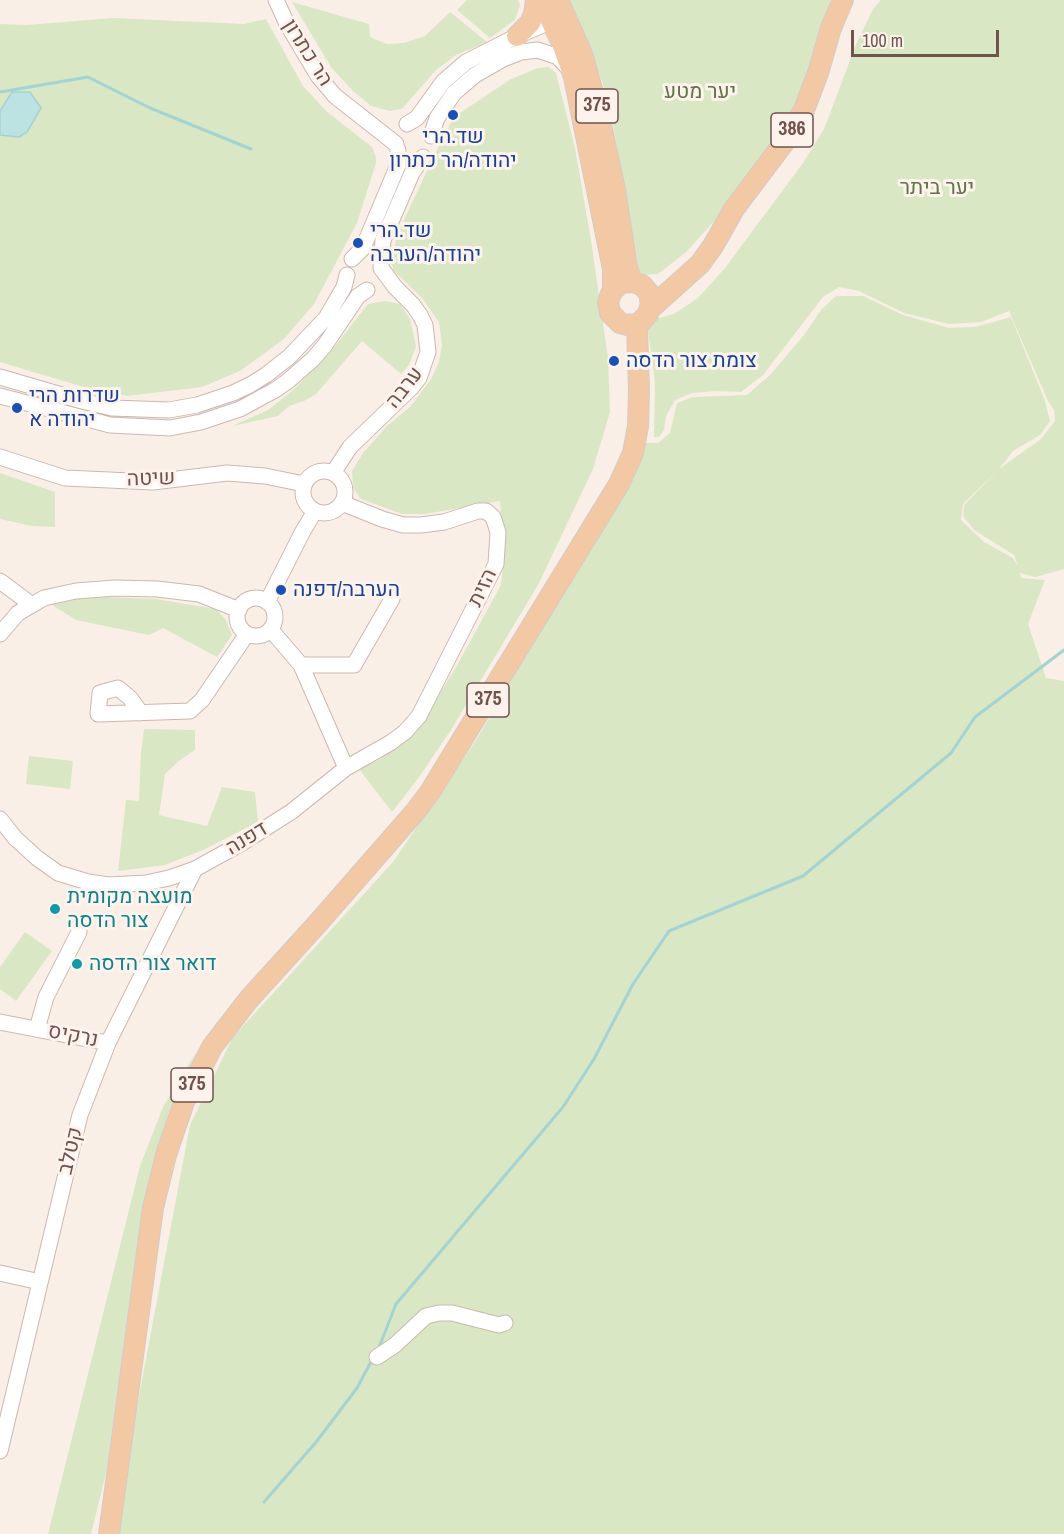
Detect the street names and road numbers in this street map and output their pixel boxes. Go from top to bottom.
street label: הר כתרון [277,15,337,91]
road number: 375 [576,89,618,123]
road number: 386 [771,113,813,147]
street label: ערבה [381,362,429,414]
street label: שיטה [126,466,176,492]
street label: הזית [463,565,503,611]
road number: 375 [467,683,509,717]
street label: דפנה [222,817,272,861]
street label: נרקיס [46,1019,100,1053]
road number: 375 [171,1068,213,1102]
street label: קטלב [53,1125,89,1177]

